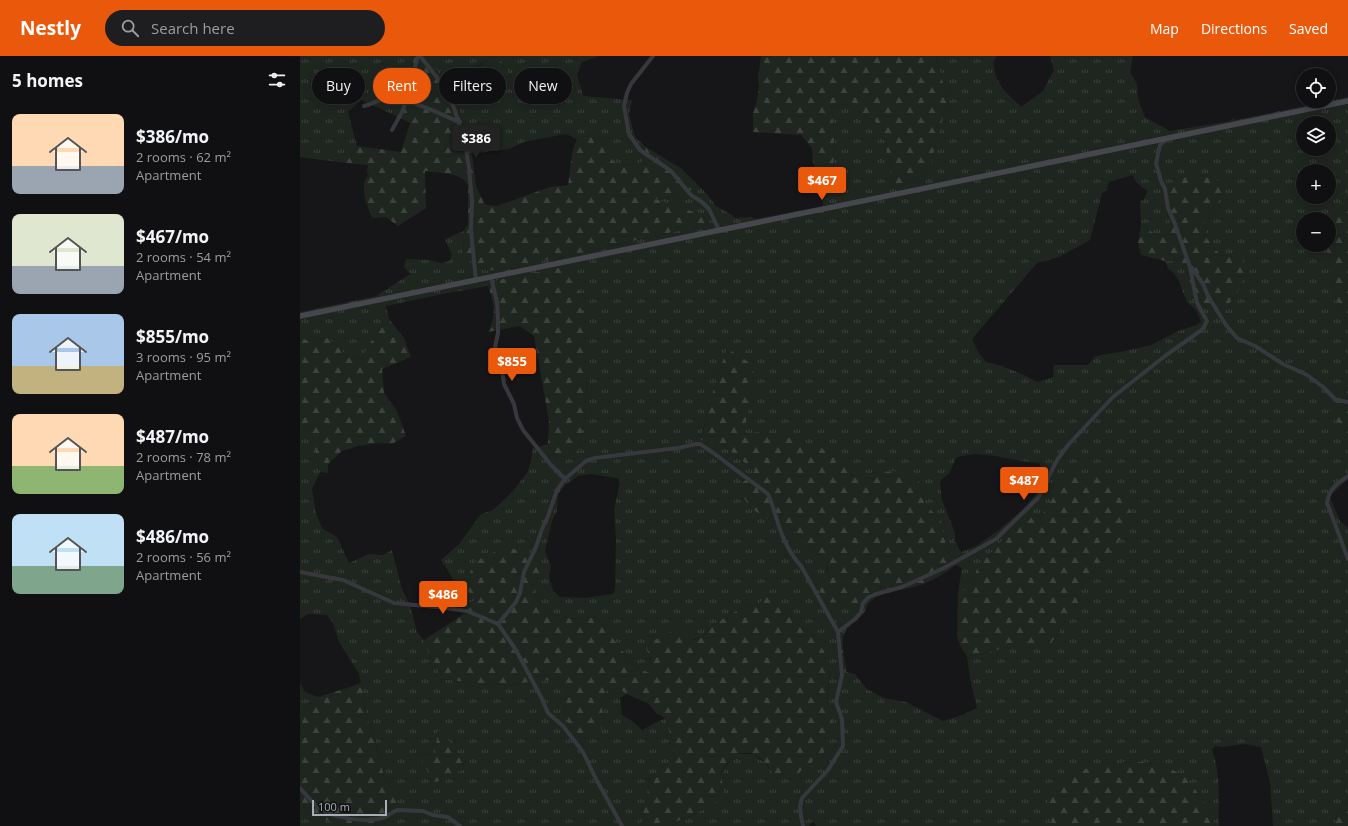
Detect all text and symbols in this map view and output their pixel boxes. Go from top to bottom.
search box [105,10,385,46]
text: Nestly [20,15,81,41]
icon: search [119,17,141,39]
text: Search here [151,18,235,38]
text: Map [1150,19,1179,38]
text: Directions [1201,19,1267,38]
text: Saved [1289,19,1328,38]
chip: Buy [312,68,365,104]
chip: Rent [373,68,431,104]
chip: Filters [439,68,506,104]
chip: New [514,68,572,104]
map controls [1296,68,1336,252]
button: locate [1296,68,1336,108]
text: 5 homes [12,69,83,92]
icon: filters [266,69,288,91]
button: layers [1296,116,1336,156]
text: $386/mo [136,125,209,148]
pin: $386 [452,125,500,159]
text: $386 [461,129,491,147]
icon: home [44,130,92,178]
text: 2 rooms · 62 m² [136,148,231,166]
button: + [1296,164,1336,204]
text: Apartment [136,166,201,184]
pin: $467 [798,167,846,201]
text: $467 [807,171,837,189]
button: − [1296,212,1336,252]
text: $467/mo [136,225,209,248]
icon: home [44,230,92,278]
text: 2 rooms · 54 m² [136,248,231,266]
text: Apartment [136,266,201,284]
text: $855/mo [136,325,209,348]
icon: home [44,330,92,378]
text: 3 rooms · 95 m² [136,348,231,366]
pin: $855 [488,348,536,382]
text: $855 [497,352,527,370]
text: Apartment [136,366,201,384]
text: $487/mo [136,425,209,448]
icon: home [44,430,92,478]
text: 2 rooms · 78 m² [136,448,231,466]
text: Apartment [136,466,201,484]
pin: $487 [1000,467,1048,501]
text: $487 [1009,471,1039,489]
text: $486/mo [136,525,209,548]
icon: home [44,530,92,578]
text: 2 rooms · 56 m² [136,548,231,566]
text: Apartment [136,566,201,584]
pin: $486 [419,581,467,615]
text: $486 [428,585,458,603]
scale bar [312,798,387,817]
text: 100 m [318,799,350,814]

